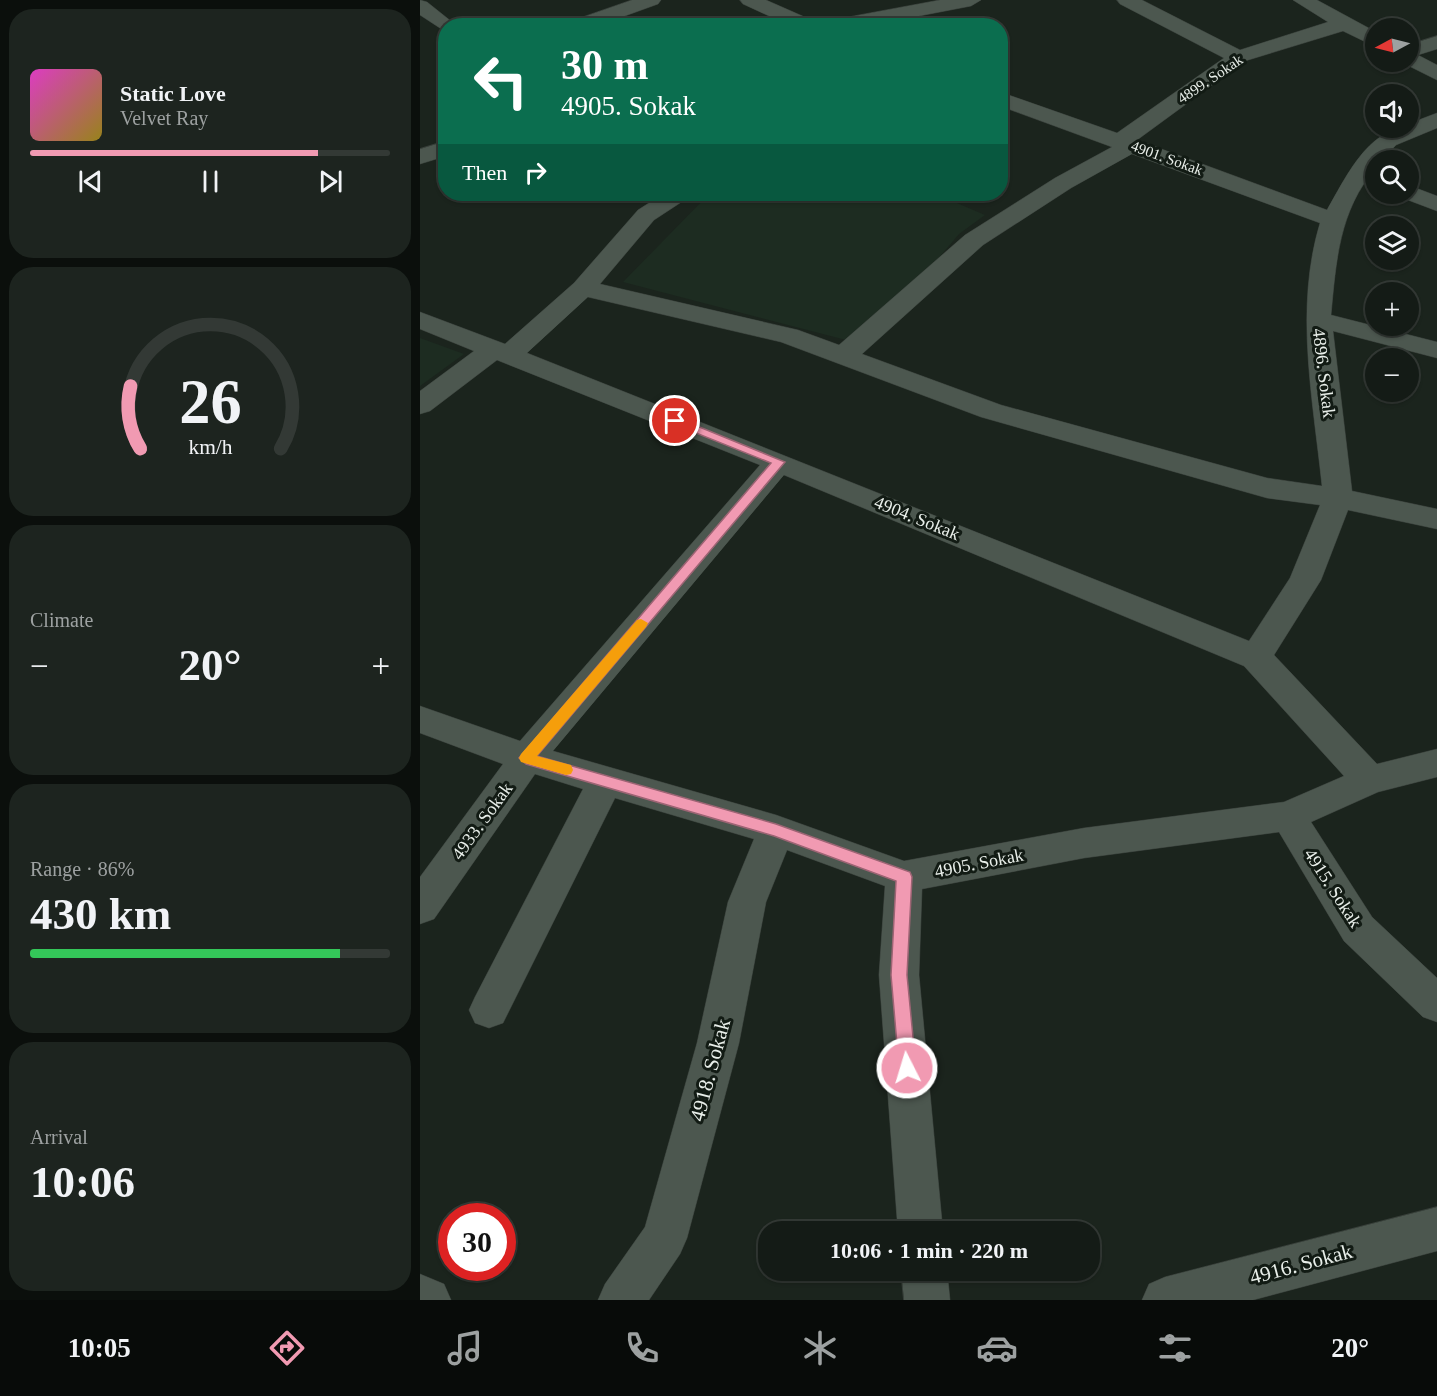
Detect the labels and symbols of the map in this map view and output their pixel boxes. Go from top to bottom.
north arrow [1365,18,1419,72]
street label: 4899. Sokak [1174,51,1246,107]
street label: 4901. Sokak [1129,138,1205,179]
street label: 4896. Sokak [1309,327,1339,419]
pin [649,395,700,446]
street label: 4904. Sokak [872,492,962,544]
street label: 4933. Sokak [447,779,517,863]
street label: 4905. Sokak [933,845,1025,881]
street label: 4915. Sokak [1300,845,1366,931]
street label: 4918. Sokak [685,1016,735,1124]
position arrow [875,1036,939,1100]
speed limit sign: 30 [438,1203,516,1281]
street label: 4916. Sokak [1247,1239,1355,1289]

